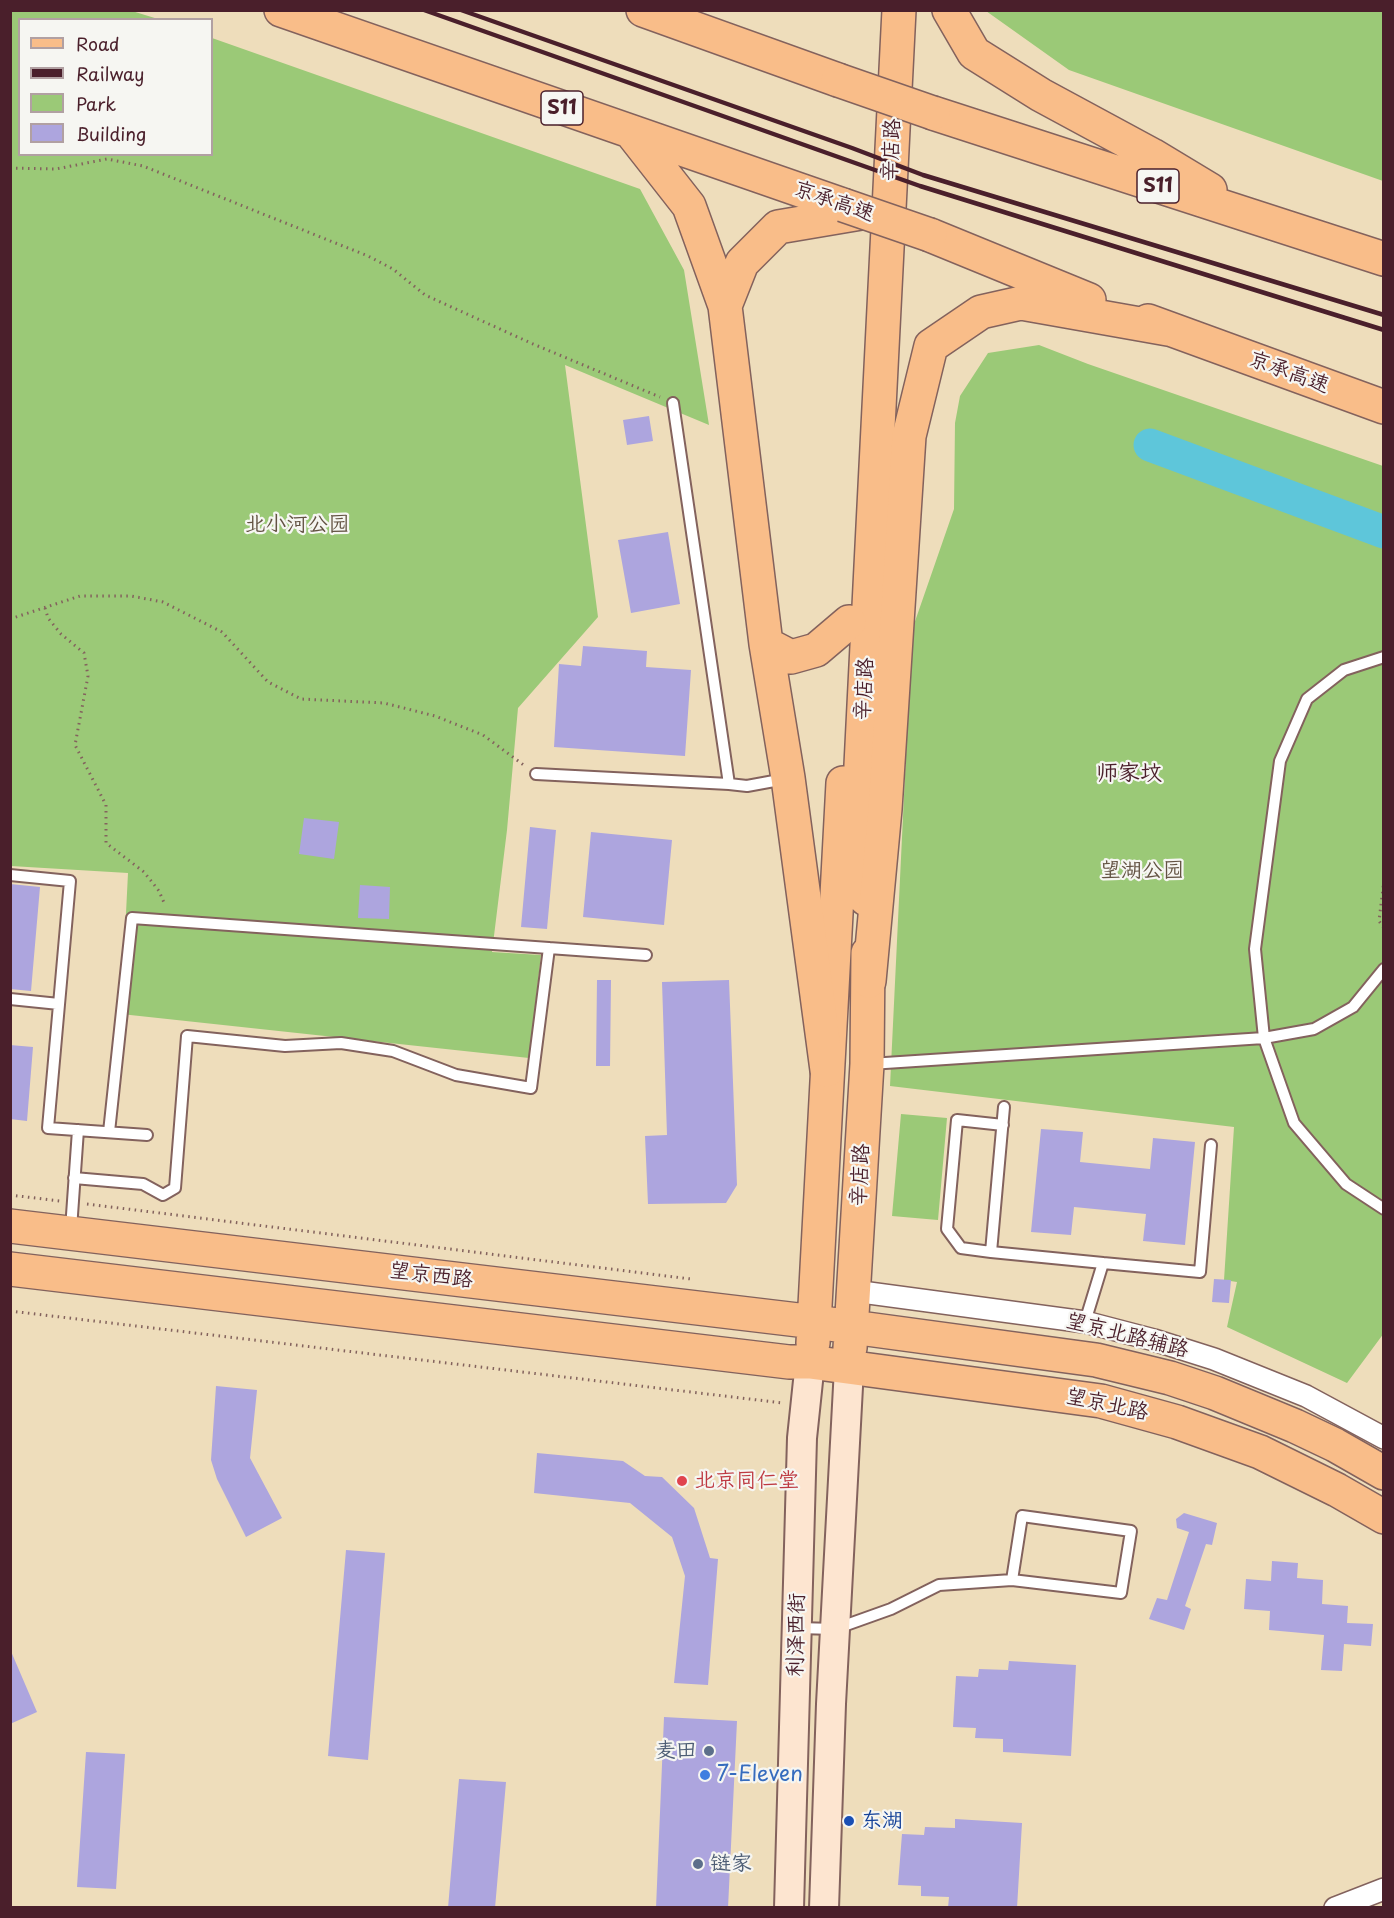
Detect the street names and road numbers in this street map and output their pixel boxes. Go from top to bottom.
road number: S11 [541,91,583,125]
street label: 辛店路 [878,118,906,182]
road number: S11 [1137,169,1179,203]
street label: 京承高速 [790,176,878,228]
street label: 京承高速 [1245,347,1333,399]
street label: 辛店路 [851,657,879,721]
street label: 辛店路 [847,1143,875,1207]
street label: 望京西路 [388,1258,474,1294]
street label: 望京北路辅路 [1063,1309,1191,1363]
street label: 望京北路 [1063,1384,1151,1426]
street label: 利泽西街 [784,1593,810,1677]

